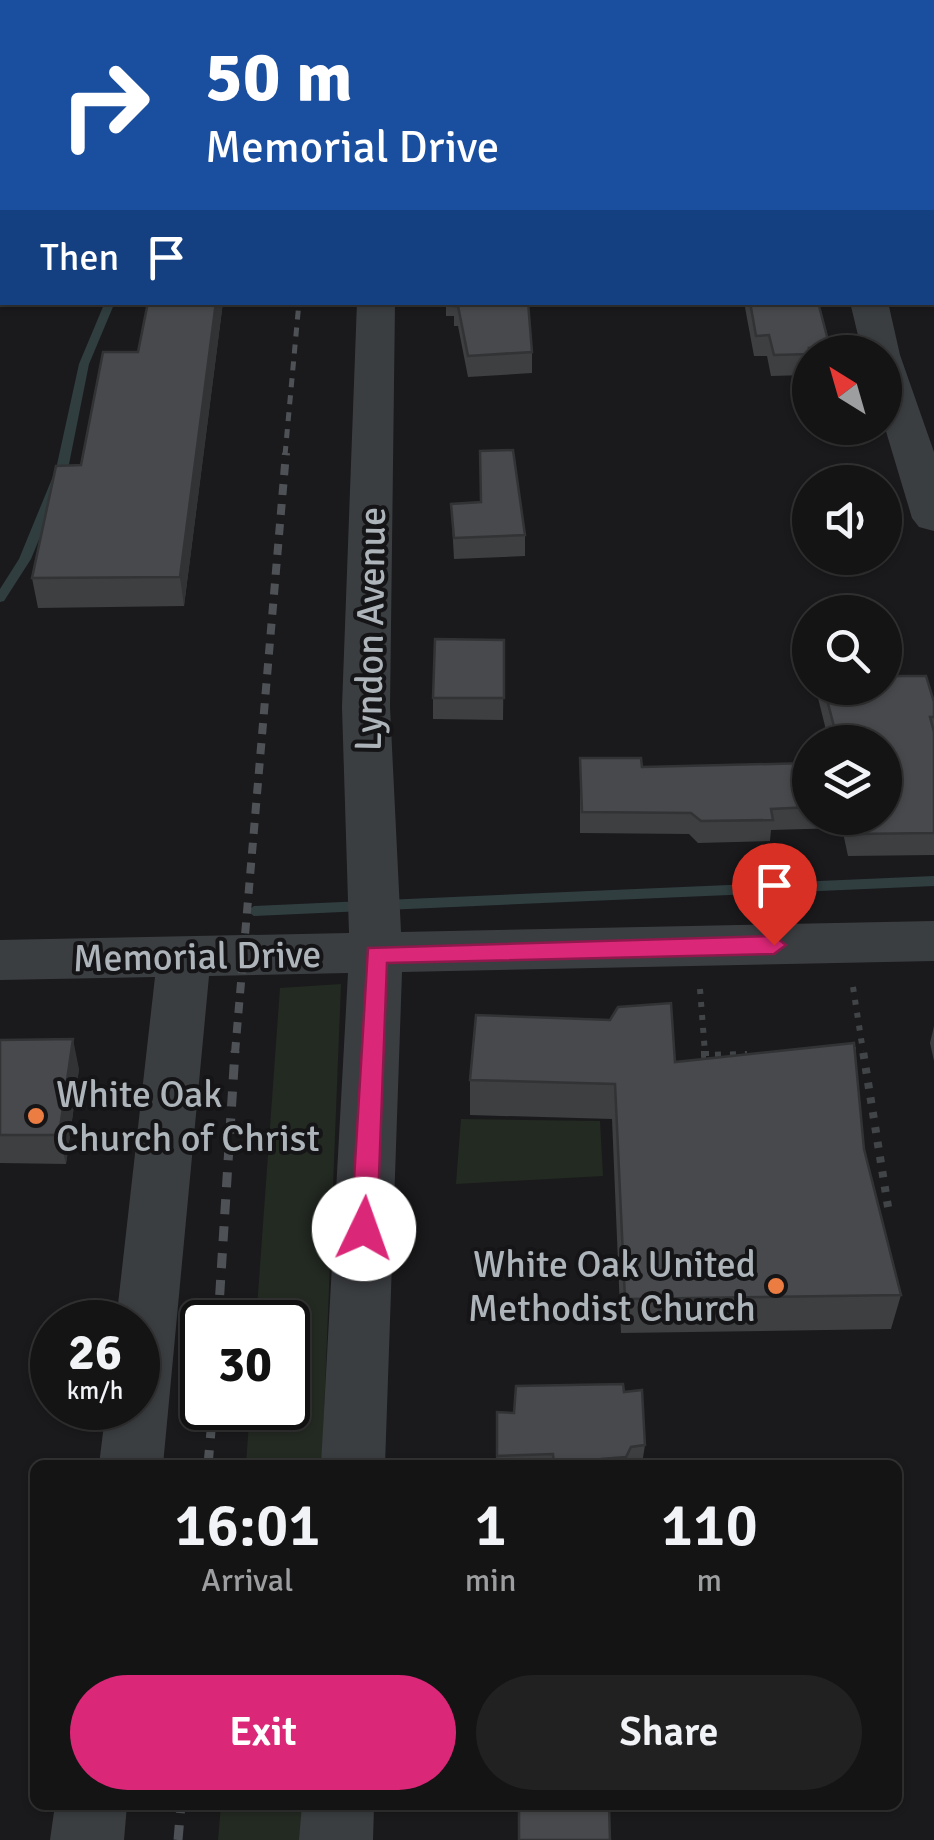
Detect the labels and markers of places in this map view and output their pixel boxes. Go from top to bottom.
pin [732,843,817,946]
place label: White Oak Church of Christ [56,1071,320,1162]
marker: White Oak Church of Christ [25,1105,47,1127]
place label: White Oak United Methodist Church [468,1241,756,1332]
marker: White Oak United Methodist Church [765,1275,787,1297]

